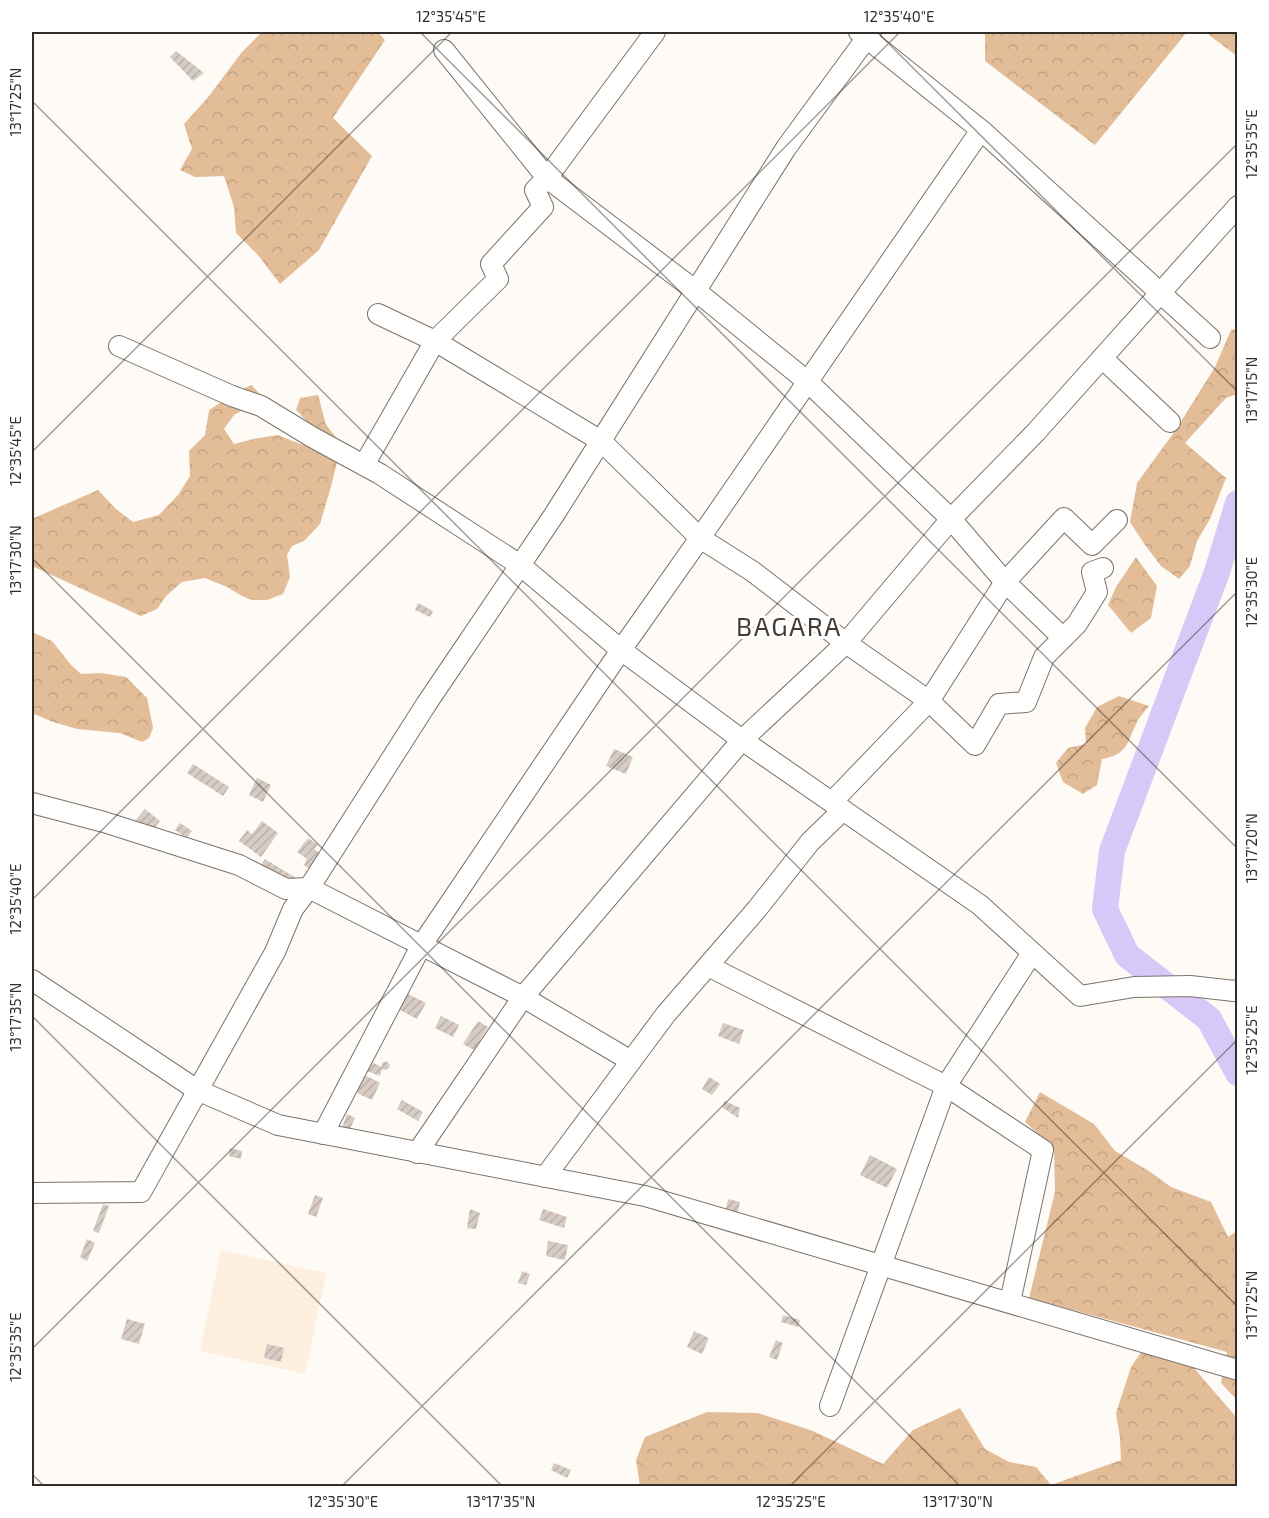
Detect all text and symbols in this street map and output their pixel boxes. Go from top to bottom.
text: 12°35'45"E [416,7,486,25]
text: 12°35'40"E [863,7,935,25]
text: 13°17'25"N [6,68,24,136]
text: 12°35'35"E [1242,109,1260,179]
text: 13°17'15"N [1242,357,1260,423]
text: 12°35'45"E [6,416,24,486]
text: 13°17'30"N [6,525,24,595]
text: 12°35'30"E [1242,557,1260,627]
district label: BAGARA [736,610,842,641]
text: 13°17'20"N [1242,813,1260,883]
text: 12°35'40"E [6,863,24,935]
text: 13°17'35"N [6,983,24,1051]
text: 12°35'25"E [1242,1005,1260,1075]
text: 13°17'25"N [1242,1271,1260,1339]
text: 12°35'35"E [6,1312,24,1382]
text: 12°35'30"E [308,1492,378,1510]
text: 13°17'35"N [467,1492,535,1510]
text: 12°35'25"E [756,1492,826,1510]
text: 13°17'30"N [923,1492,993,1510]

